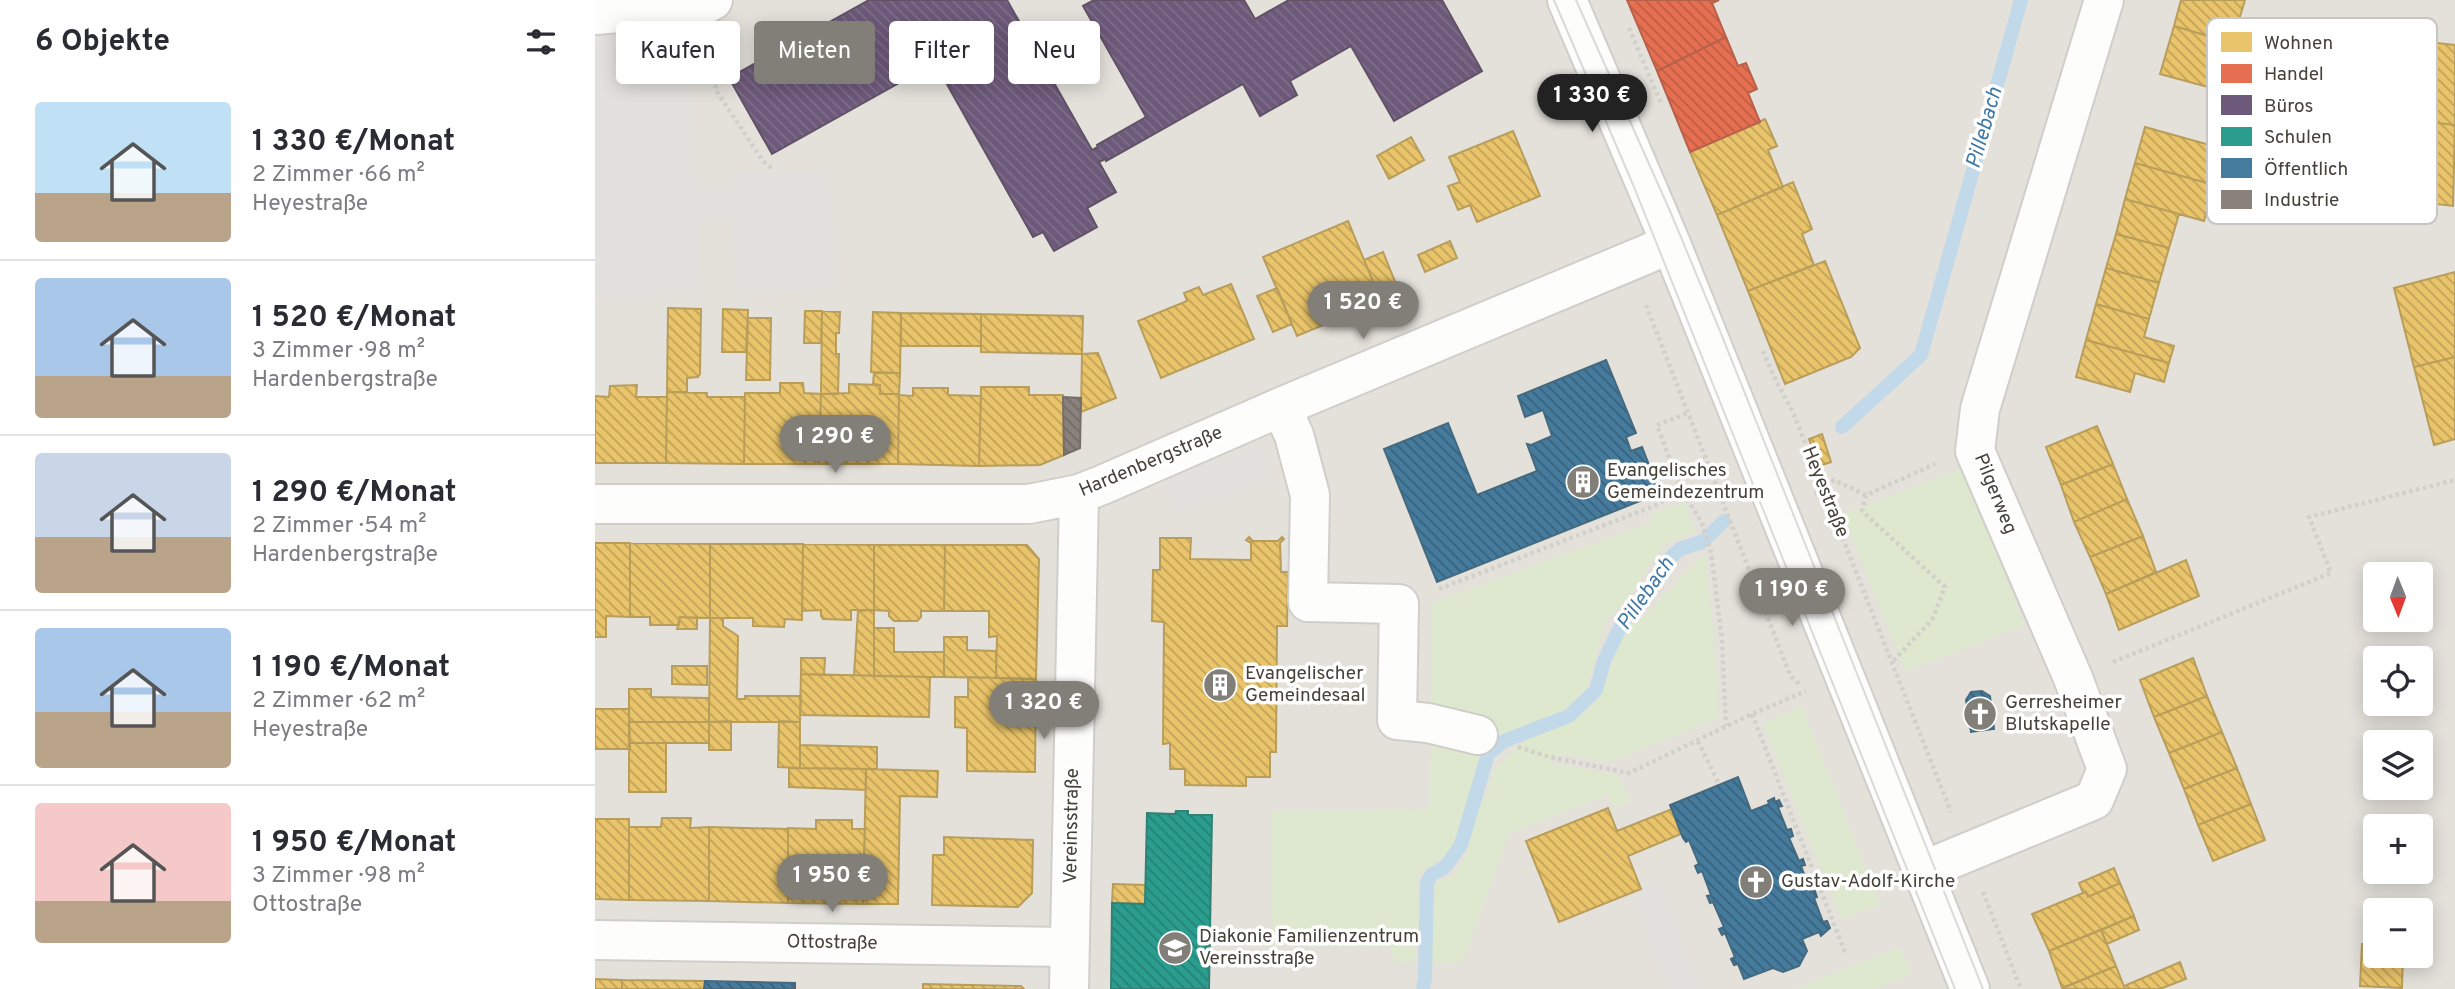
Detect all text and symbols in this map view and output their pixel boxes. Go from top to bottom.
legend [2207,18,2437,224]
chip: Kaufen [616,21,740,84]
chip: Mieten [754,21,875,84]
chip: Filter [889,21,994,84]
chip: Neu [1008,21,1100,84]
icon: filters [522,23,560,61]
text: 6 Objekte [35,24,170,61]
text: Wohnen [2264,32,2333,56]
text: Handel [2264,63,2324,87]
pin: 1 330 € [1527,74,1657,134]
text: 1 330 € [1553,82,1631,111]
water label: Pillebach [1961,84,2010,172]
text: Büros [2264,95,2313,119]
text: 1 330 €/Monat [252,124,455,161]
text: Schulen [2264,126,2332,150]
icon: home [91,130,175,214]
text: Öffentlich [2264,157,2348,182]
text: 2 Zimmer · 66 m² [252,161,425,190]
text: Industrie [2264,189,2339,213]
text: Heyestraße [252,190,368,219]
pin: 1 520 € [1298,282,1428,341]
text: 1 520 € [1324,289,1402,318]
text: 1 520 €/Monat [252,300,456,337]
icon: home [91,306,175,390]
text: 3 Zimmer · 98 m² [252,337,425,366]
text: Hardenbergstraße [252,366,438,395]
pin: 1 290 € [770,416,900,475]
street label: Hardenbergstraße [1076,421,1226,503]
text: 1 290 € [796,423,874,452]
street label: Heyestraße [1796,443,1854,541]
street label: Pilgerweg [1968,450,2022,538]
place label: Evangelisches Gemeindezentrum [1607,459,1764,505]
building icon: Evangelisches Gemeindezentrum [1564,463,1602,501]
text: 1 290 €/Monat [252,475,456,512]
icon: home [91,481,175,565]
text: 2 Zimmer · 54 m² [252,512,426,541]
text: Hardenbergstraße [252,541,438,570]
water label: Pillebach [1611,552,1681,636]
north arrow [2363,562,2433,632]
map controls [2363,562,2433,968]
pin: 1 190 € [1727,568,1857,628]
text: 1 190 € [1755,576,1829,605]
button: locate [2363,646,2433,716]
text: 1 190 €/Monat [252,650,450,687]
icon: home [91,656,175,740]
place label: Evangelischer Gemeindesaal [1245,662,1365,708]
building icon: Evangelischer Gemeindesaal [1201,666,1239,704]
pin: 1 320 € [979,682,1109,741]
text: 2 Zimmer · 62 m² [252,687,425,716]
text: 1 320 € [1005,689,1083,718]
place label: Gerresheimer Blutskapelle [2005,691,2122,737]
church icon: Gerresheimer Blutskapelle [1961,695,1999,733]
text: Heyestraße [252,716,368,745]
button: layers [2363,730,2433,800]
street label: Vereinsstraße [1059,768,1085,884]
button: + [2363,814,2433,884]
text: 1 950 €/Monat [252,825,456,862]
icon: home [91,831,175,915]
pin: 1 950 € [767,855,897,914]
text: 3 Zimmer · 98 m² [252,862,425,891]
text: 1 950 € [793,862,871,891]
church icon: Gustav-Adolf-Kirche [1737,863,1775,901]
place label: Gustav-Adolf-Kirche [1781,870,1955,894]
text: Ottostraße [252,891,362,920]
button: − [2363,898,2433,968]
place label: Diakonie Familienzentrum Vereinsstraße [1199,925,1419,971]
school or university icon: Diakonie Familienzentrum Vereinsstraße [1156,929,1194,967]
street label: Ottostraße [786,930,878,956]

